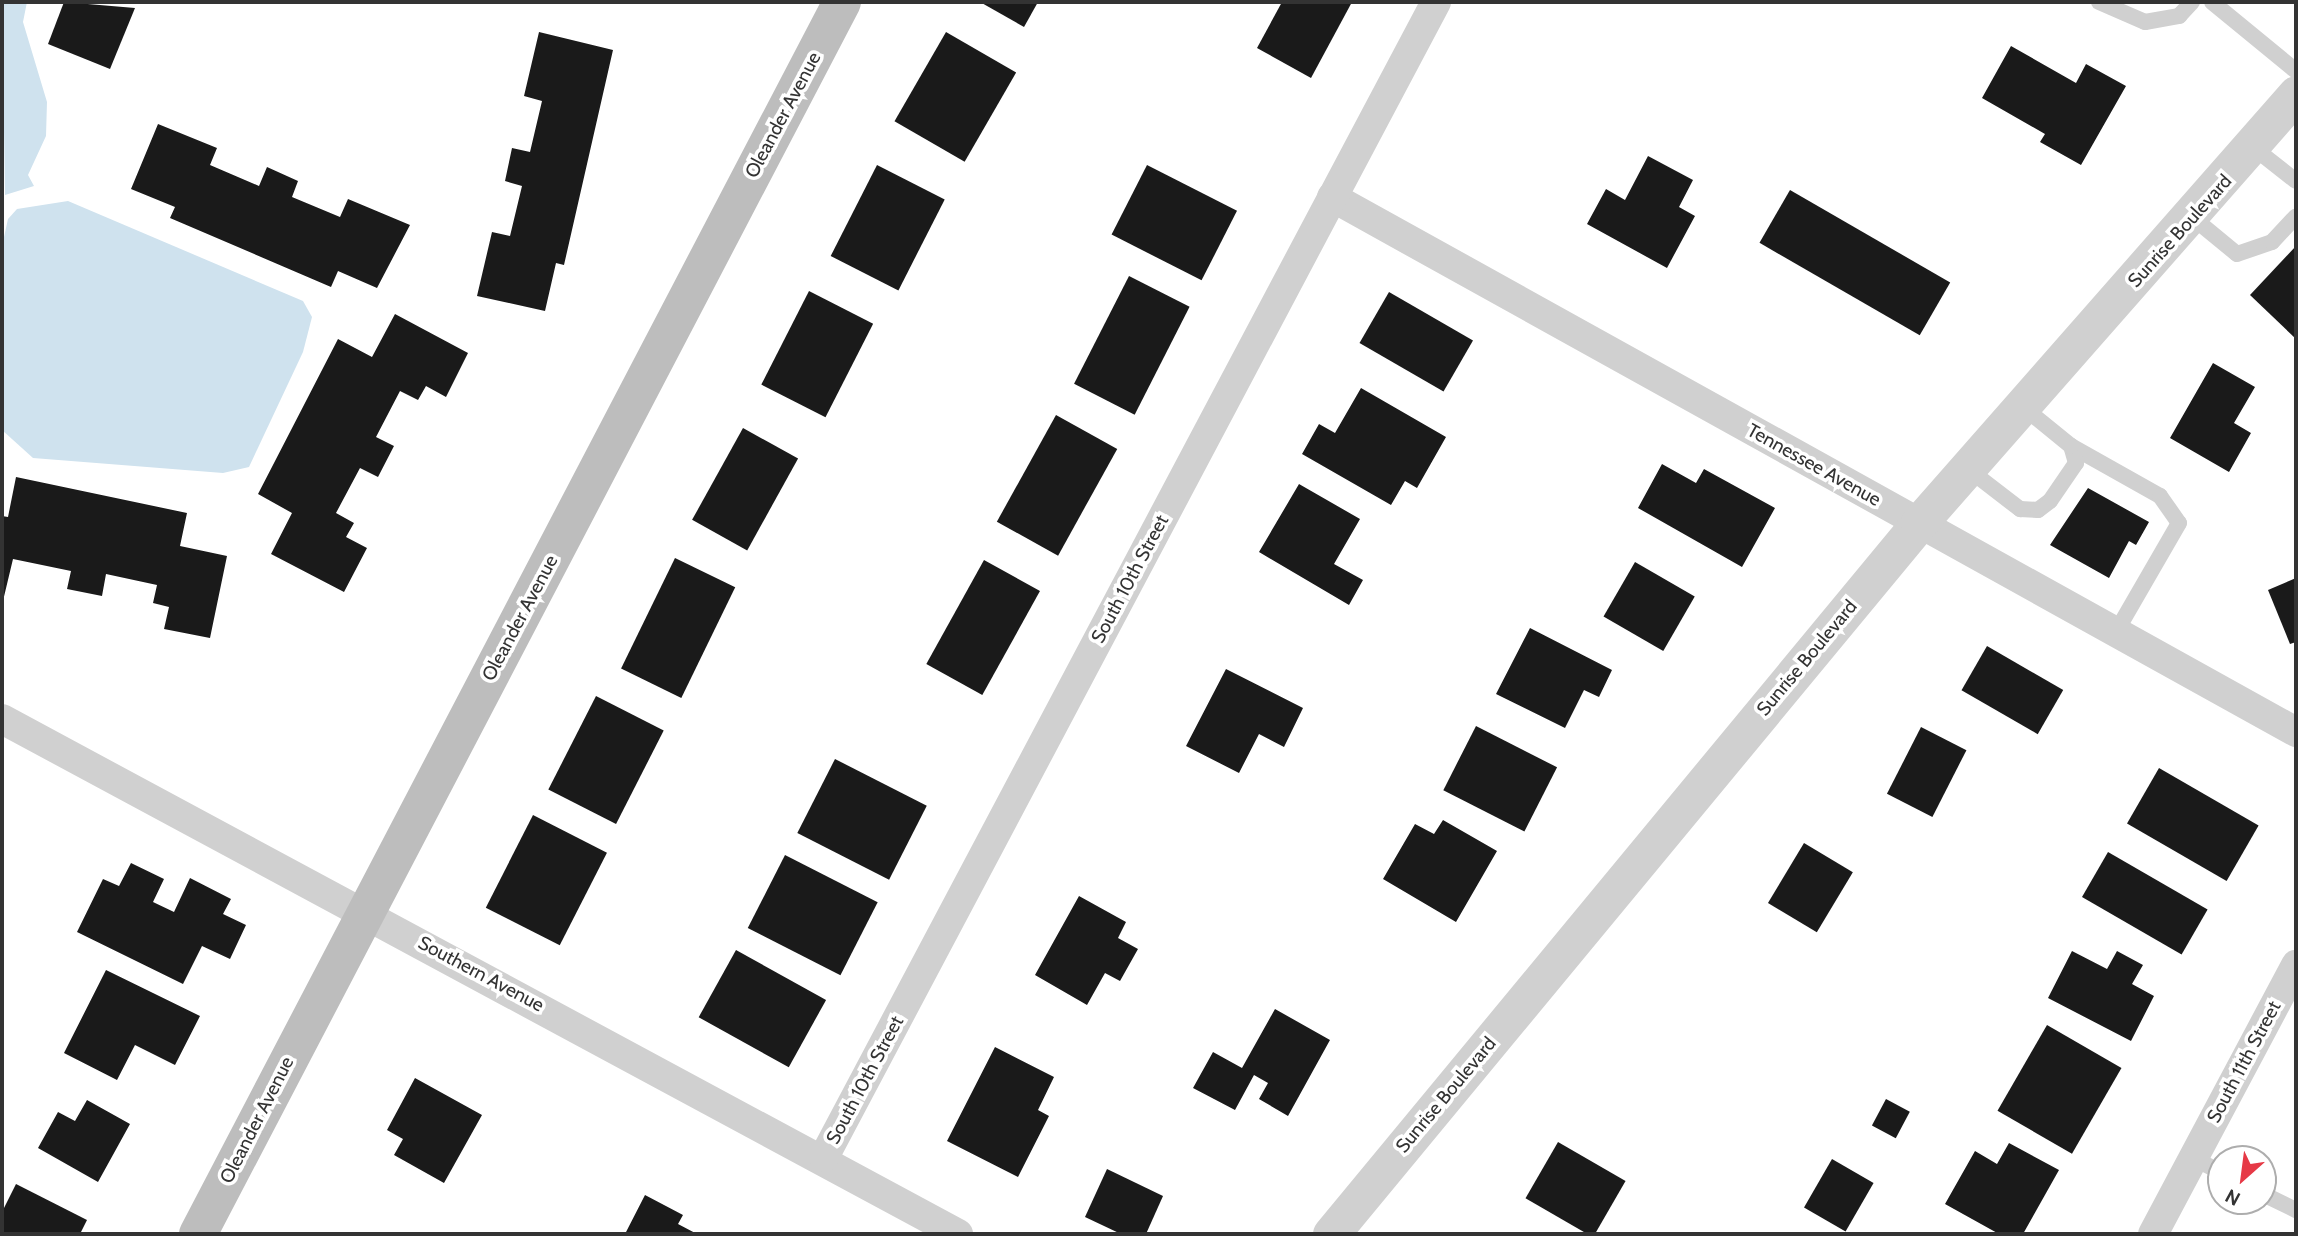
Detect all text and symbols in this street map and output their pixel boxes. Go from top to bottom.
street label: Oleander Avenue [740,48,826,182]
street label: Sunrise Boulevard [2123,170,2237,292]
street label: Tennessee Avenue [1743,419,1885,511]
street label: South 10th Street [1087,511,1173,647]
street label: Oleander Avenue [477,551,563,685]
street label: Sunrise Boulevard [1752,596,1862,720]
street label: Southern Avenue [414,931,548,1017]
street label: South 11th Street [2202,997,2286,1127]
street label: South 10th Street [822,1012,908,1148]
street label: Sunrise Boulevard [1391,1033,1501,1157]
street label: Oleander Avenue [215,1053,299,1187]
north arrow [2207,1145,2277,1215]
text: N [2222,1184,2244,1211]

